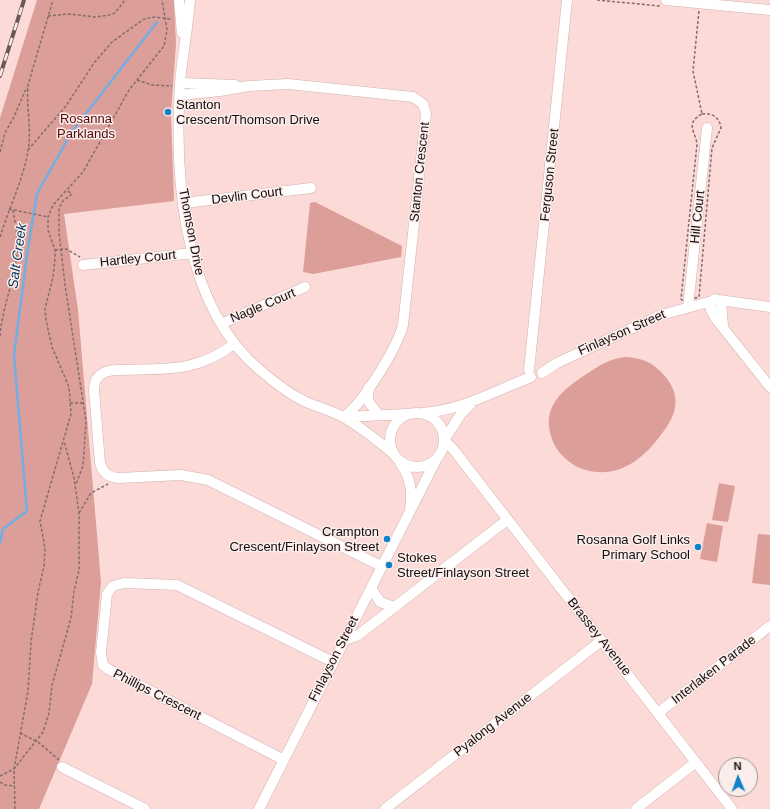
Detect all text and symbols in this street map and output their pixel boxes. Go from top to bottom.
place label: Stanton Crescent/Thomson Drive [176,97,320,128]
marker: Stanton Crescent/Thomson Drive [163,107,173,117]
park label: Rosanna Parklands [57,111,115,142]
street label: Stanton Crescent [407,121,433,223]
street label: Ferguson Street [537,128,563,222]
street label: Devlin Court [211,184,283,208]
street label: Thomson Drive [175,187,207,277]
street label: Hill Court [687,190,709,244]
water label: Salt Creek [5,222,31,290]
street label: Hartley Court [99,247,177,271]
street label: Nagle Court [228,285,298,327]
street label: Finlayson Street [576,307,668,359]
place label: Crampton Crescent/Finlayson Street [229,524,379,555]
place label: Rosanna Golf Links Primary School [577,532,690,563]
marker: Crampton Crescent/Finlayson Street [382,534,392,544]
marker: Rosanna Golf Links Primary School [693,542,703,552]
place label: Stokes Street/Finlayson Street [397,550,529,581]
marker: Stokes Street/Finlayson Street [384,560,394,570]
street label: Brassey Avenue [564,595,634,679]
street label: Finlayson Street [306,614,362,704]
street label: Interlaken Parade [669,632,759,708]
street label: Phillips Crescent [110,666,204,724]
street label: Pyalong Avenue [451,690,535,760]
north arrow [718,757,758,797]
text: N [733,760,742,772]

